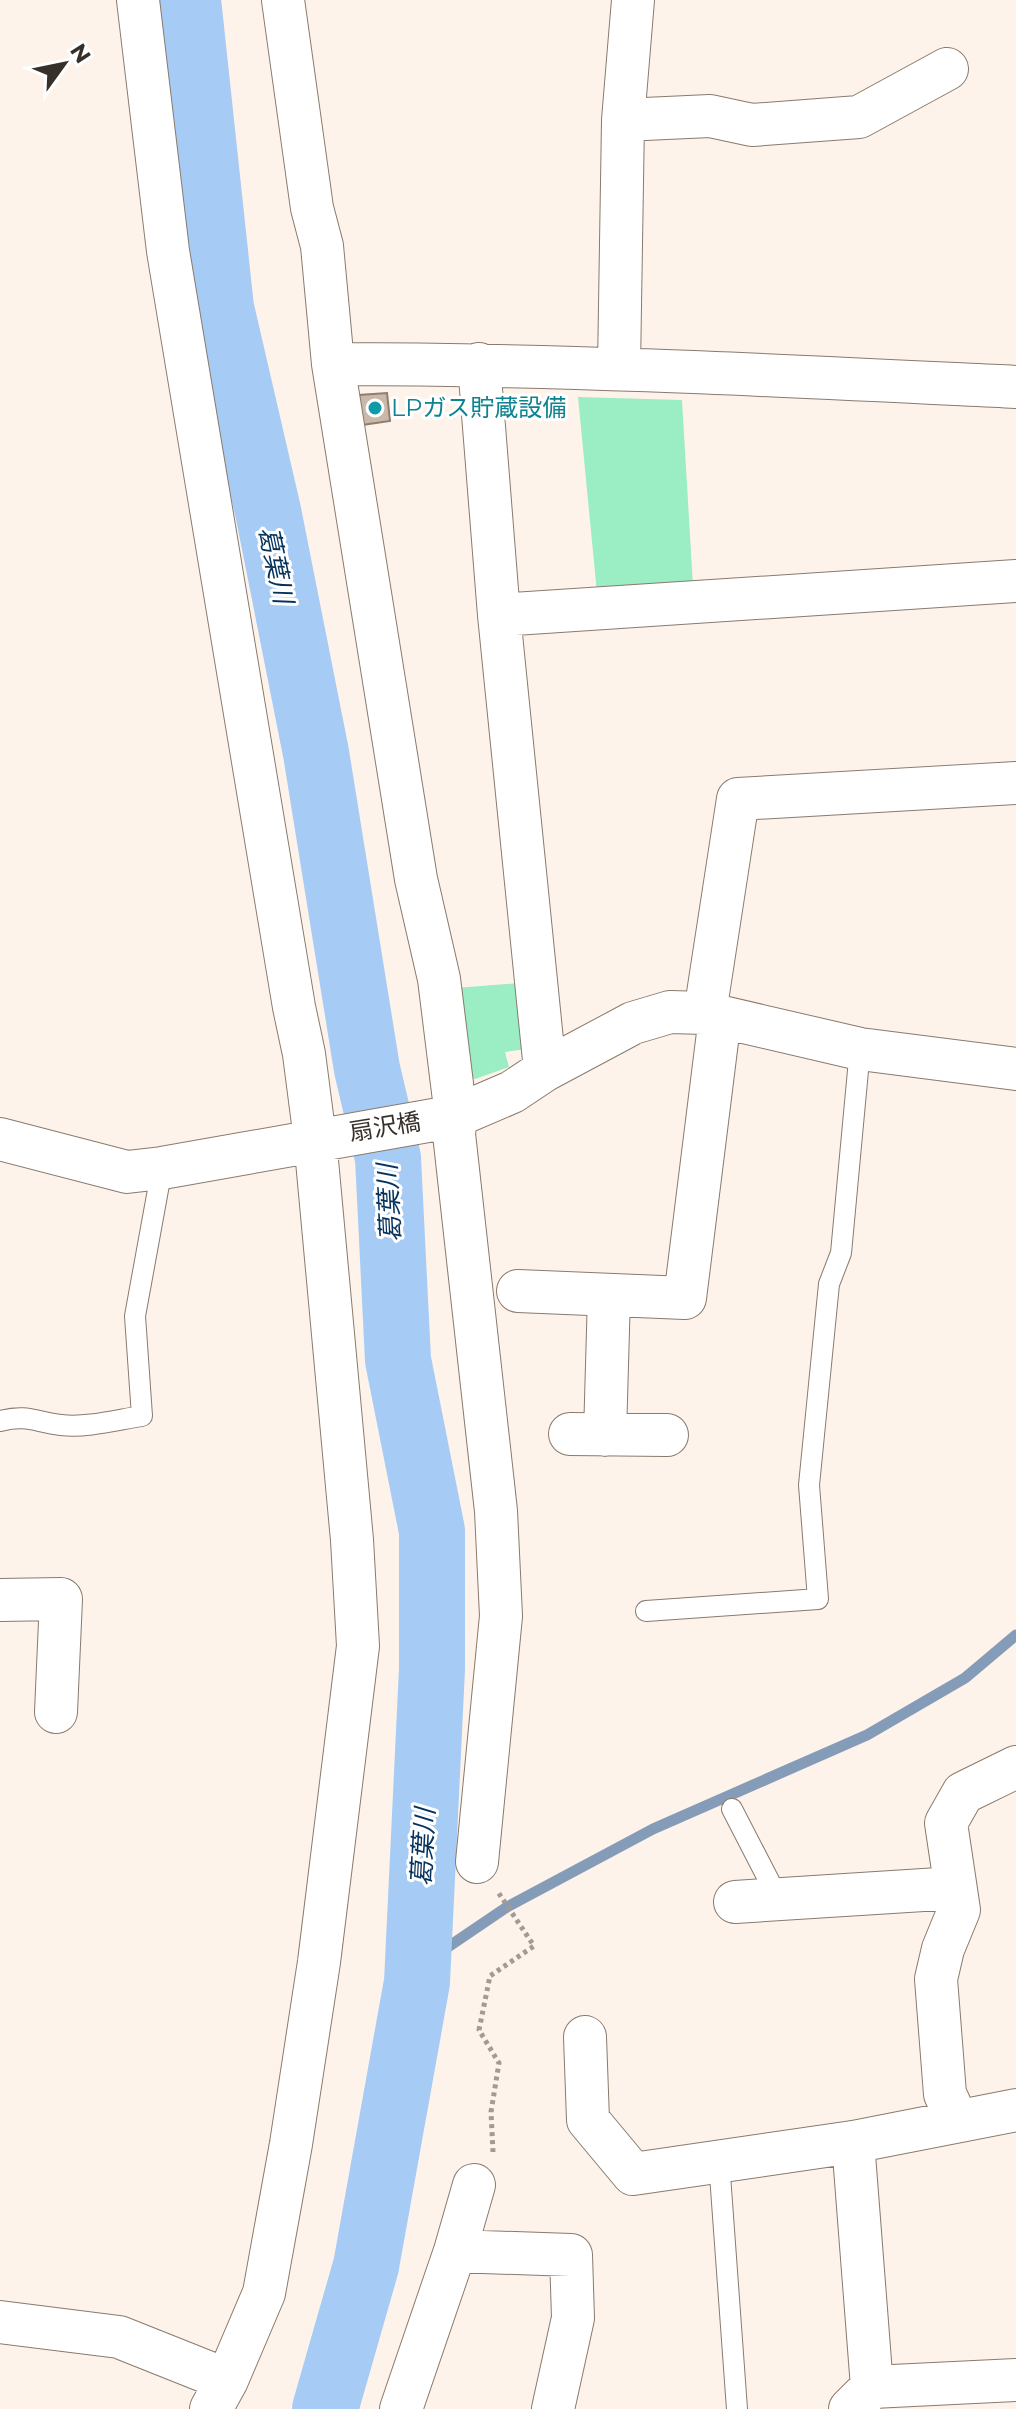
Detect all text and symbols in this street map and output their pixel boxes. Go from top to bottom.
north arrow [24,24,104,104]
text: N [64,39,97,68]
place label: LPガス貯蔵設備 [391,393,566,422]
marker: LPガス貯蔵設備 [366,399,384,417]
water label: 葛葉川 [252,524,300,609]
street label: 扇沢橋 [347,1107,423,1146]
water label: 葛葉川 [371,1160,407,1243]
water label: 葛葉川 [405,1804,441,1887]

